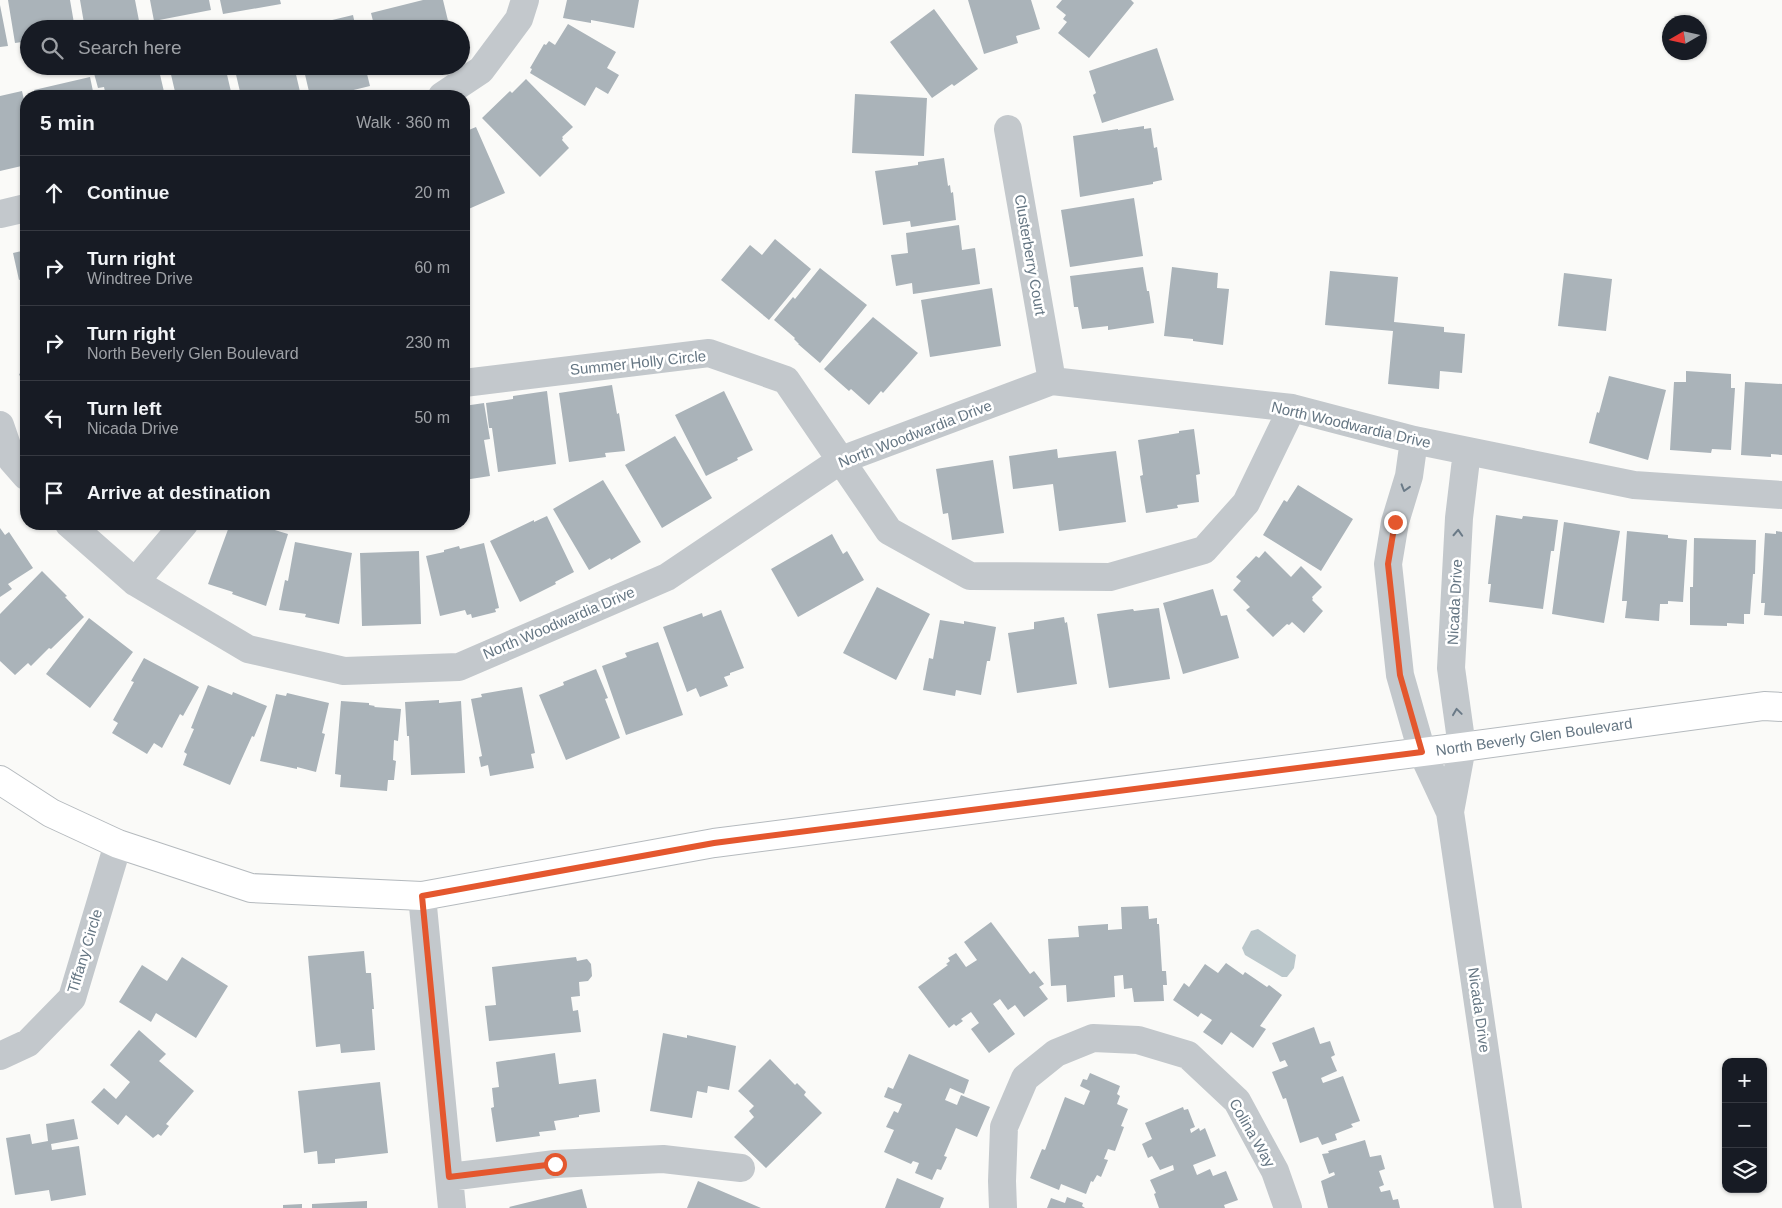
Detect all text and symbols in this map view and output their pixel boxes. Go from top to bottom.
north arrow [1662,15,1707,60]
search box [20,20,470,75]
icon: search [38,34,66,62]
text: Search here [78,37,182,58]
text: 5 min [40,111,95,134]
text: Walk · 360 m [356,114,450,131]
icon: ahead [40,179,68,207]
text: Continue [87,182,169,203]
text: 20 m [414,184,450,201]
street label: Clusterberry Court [1011,193,1050,318]
text: Turn right [87,248,175,269]
icon: right [40,254,68,282]
text: 60 m [414,259,450,276]
text: Windtree Drive [87,270,193,287]
text: Turn right [87,323,175,344]
icon: right [40,329,68,357]
text: 230 m [406,334,450,351]
text: North Beverly Glen Boulevard [87,345,299,362]
street label: Summer Holly Circle [569,347,707,378]
street label: North Woodwardia Drive [836,396,994,471]
text: Turn left [87,398,162,419]
street label: North Woodwardia Drive [1270,398,1432,451]
icon: left [40,404,68,432]
text: 50 m [414,409,450,426]
text: Nicada Drive [87,420,179,437]
icon: arrive [40,479,68,507]
text: Arrive at destination [87,482,271,503]
one-way arrow [1401,484,1411,492]
route end [1384,511,1407,534]
one-way arrow [1453,529,1464,537]
street label: Nicada Drive [1444,559,1465,645]
street label: North Woodwardia Drive [480,583,637,662]
one-way arrow [1452,708,1463,716]
street label: North Beverly Glen Boulevard [1434,714,1633,759]
street label: Tiffany Circle [64,907,105,995]
street label: Nicada Drive [1465,966,1494,1054]
map controls [1722,1058,1767,1193]
button: + [1722,1058,1767,1103]
street label: Colina Way [1226,1096,1279,1170]
button: − [1722,1103,1767,1148]
button: layers [1722,1148,1767,1193]
route start [544,1153,567,1176]

